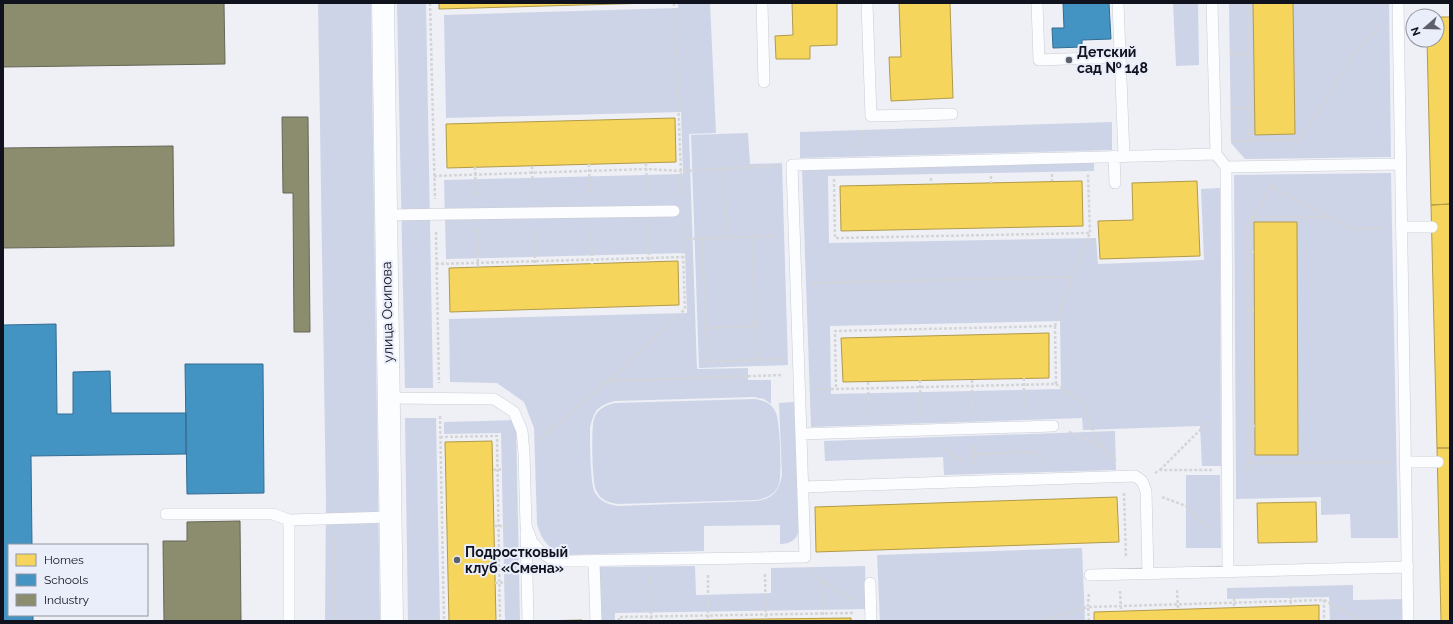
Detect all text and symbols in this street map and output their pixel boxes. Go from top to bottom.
north arrow [1405,8,1445,48]
text: N [1409,25,1424,37]
place label: Детский сад № 148 [1077,44,1148,76]
marker: Детский сад № 148 [1064,55,1074,65]
street label: улица Осипова [378,261,396,363]
legend [8,544,148,616]
place label: Подростковый клуб «Смена» [465,544,568,576]
text: Homes [44,553,84,567]
marker: Подростковый клуб «Смена» [452,555,462,565]
text: Schools [44,573,88,587]
text: Industry [44,593,90,607]

